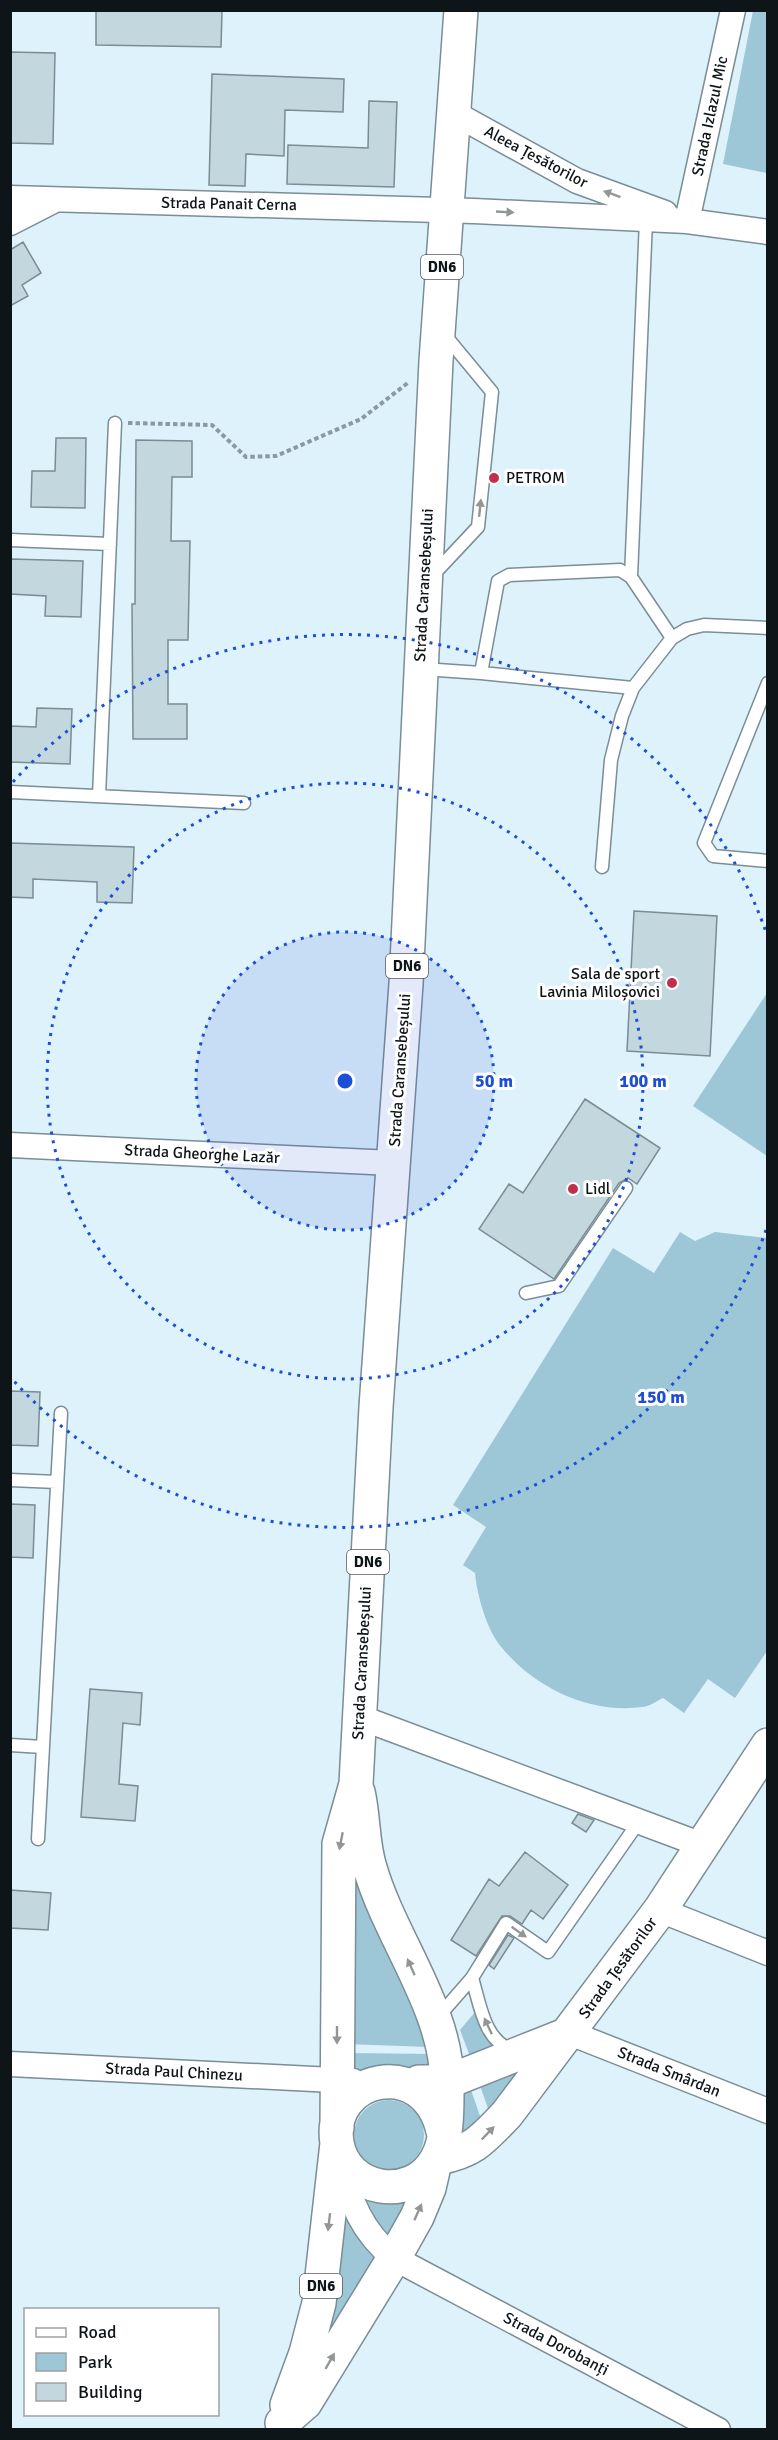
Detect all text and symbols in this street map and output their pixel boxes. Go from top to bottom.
street label: Strada Izlazul Mic [688,54,732,178]
street label: Aleea Țesătorilor [481,121,591,193]
one-way arrow [603,189,621,199]
street label: Strada Panait Cerna [161,193,297,215]
one-way arrow [496,208,515,217]
road number: DN6 [421,255,463,279]
place label: PETROM [506,468,565,488]
marker: PETROM [487,471,501,485]
one-way arrow [475,498,485,517]
street label: Strada Caransebeșului [410,508,438,662]
road number: DN6 [386,954,428,978]
place label: Sala de sport Lavinia Miloșovici [539,964,660,1002]
marker: Sala de sport Lavinia Miloșovici [665,976,679,990]
street label: Strada Caransebeșului [385,993,415,1147]
text: 50 m [475,1070,513,1092]
text: 100 m [619,1070,667,1092]
centre of rings [335,1071,355,1091]
street label: Strada Gheorghe Lazăr [124,1140,280,1168]
place label: Lidl [585,1179,611,1199]
marker: Lidl [566,1182,580,1196]
text: 150 m [637,1386,685,1408]
road number: DN6 [347,1550,389,1574]
street label: Strada Caransebeșului [348,1586,376,1740]
one-way arrow [336,1831,345,1850]
street label: Strada Țesătorilor [574,1913,662,2023]
one-way arrow [510,1926,526,1938]
one-way arrow [407,1958,416,1975]
one-way arrow [484,2017,494,2035]
one-way arrow [332,2026,342,2045]
street label: Strada Smârdan [615,2042,723,2102]
street label: Strada Paul Chinezu [105,2058,243,2086]
one-way arrow [481,2127,495,2141]
one-way arrow [414,2203,423,2220]
one-way arrow [325,2213,334,2232]
road number: DN6 [300,2274,342,2298]
legend [24,2308,219,2416]
street label: Strada Dorobanți [500,2308,612,2380]
text: Road [78,2321,117,2343]
text: Park [78,2351,113,2373]
one-way arrow [325,2352,335,2369]
text: Building [78,2381,142,2403]

